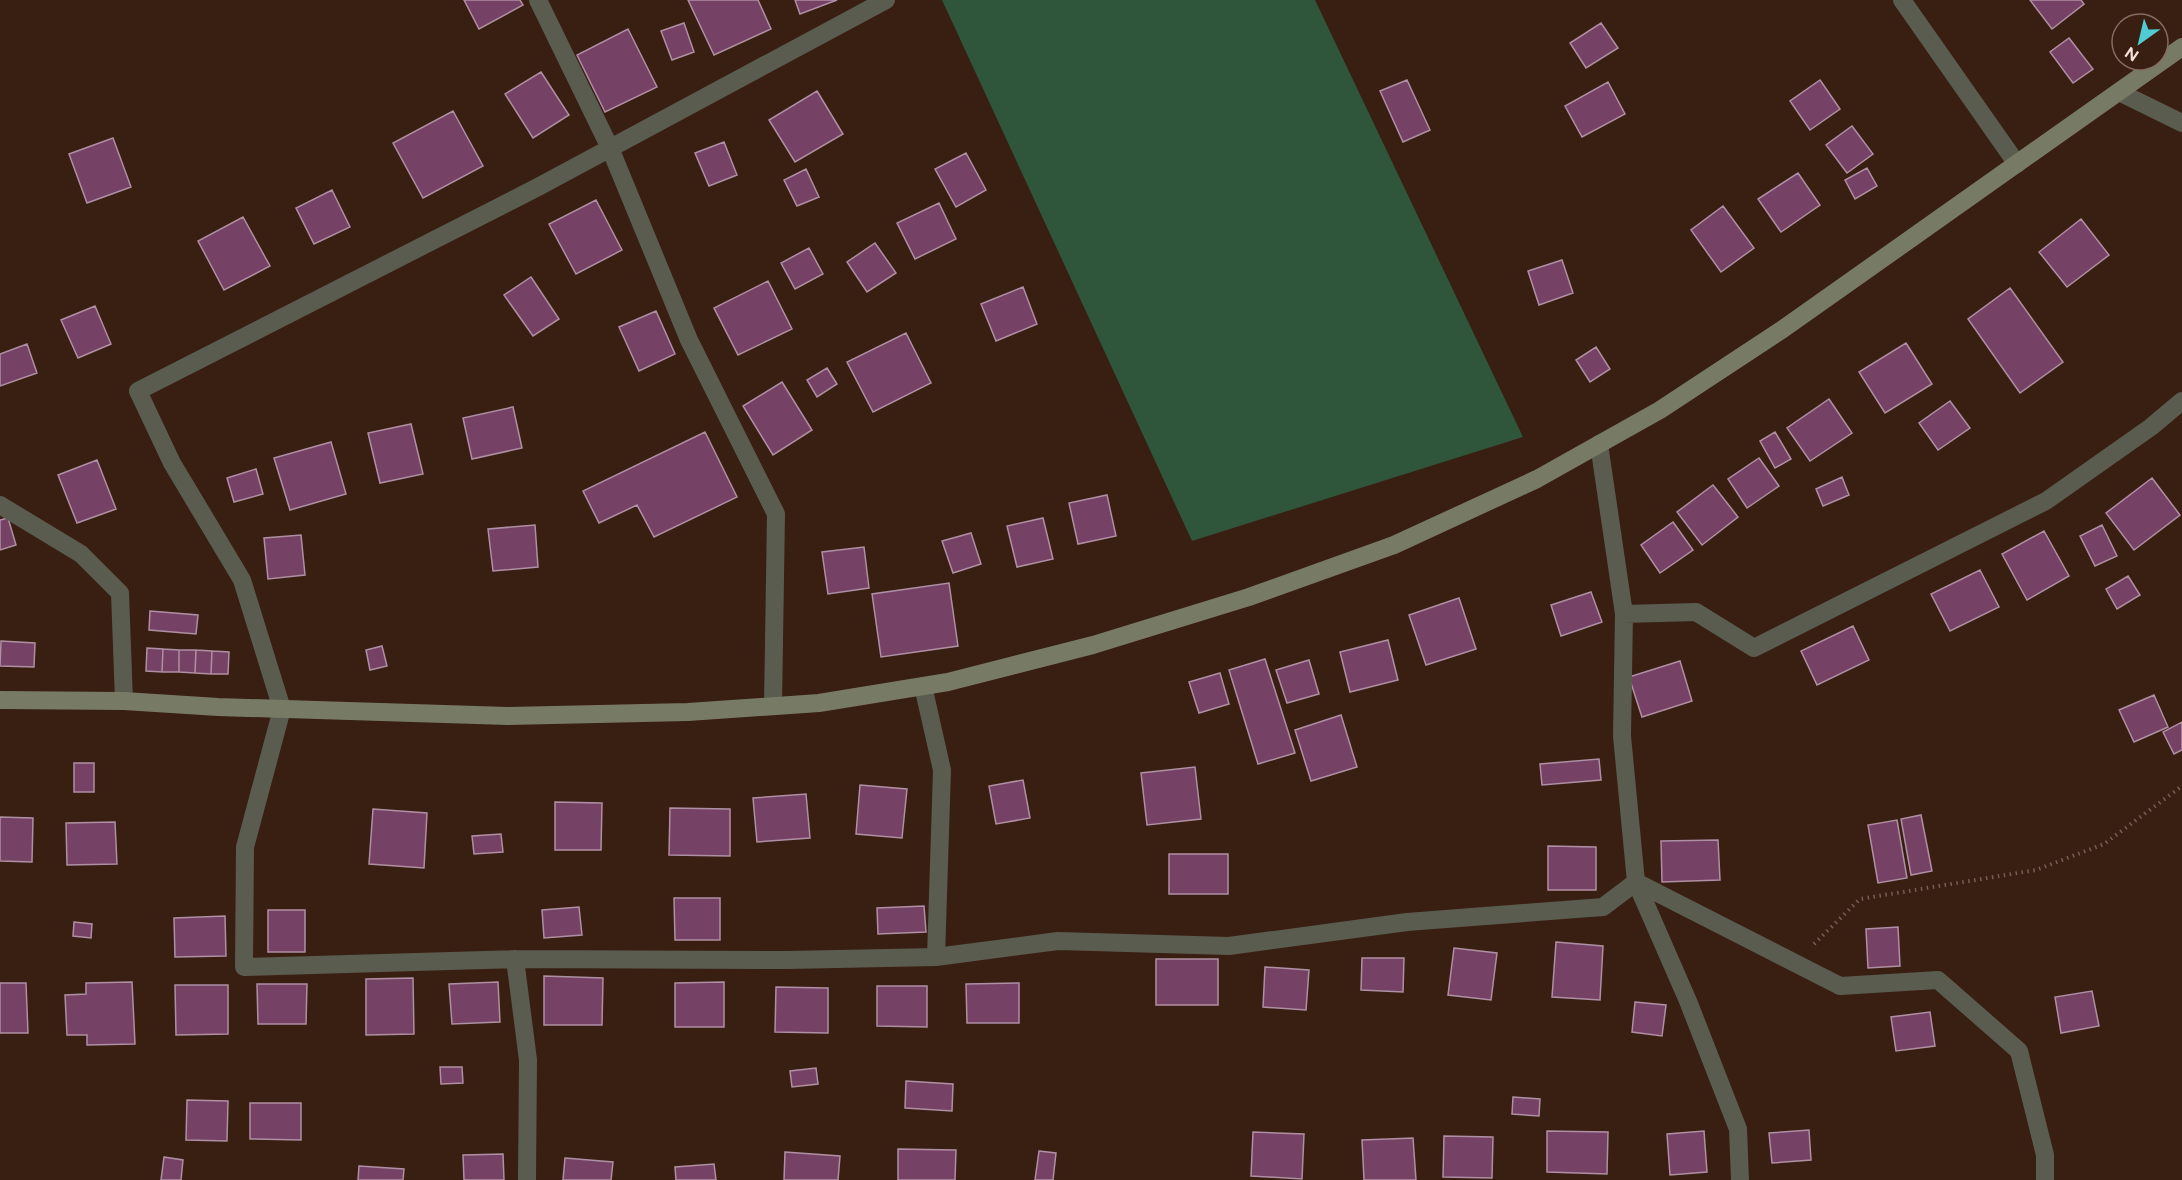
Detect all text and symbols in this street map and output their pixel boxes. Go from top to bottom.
north arrow [2110,12,2170,72]
text: N [2121,43,2142,65]

